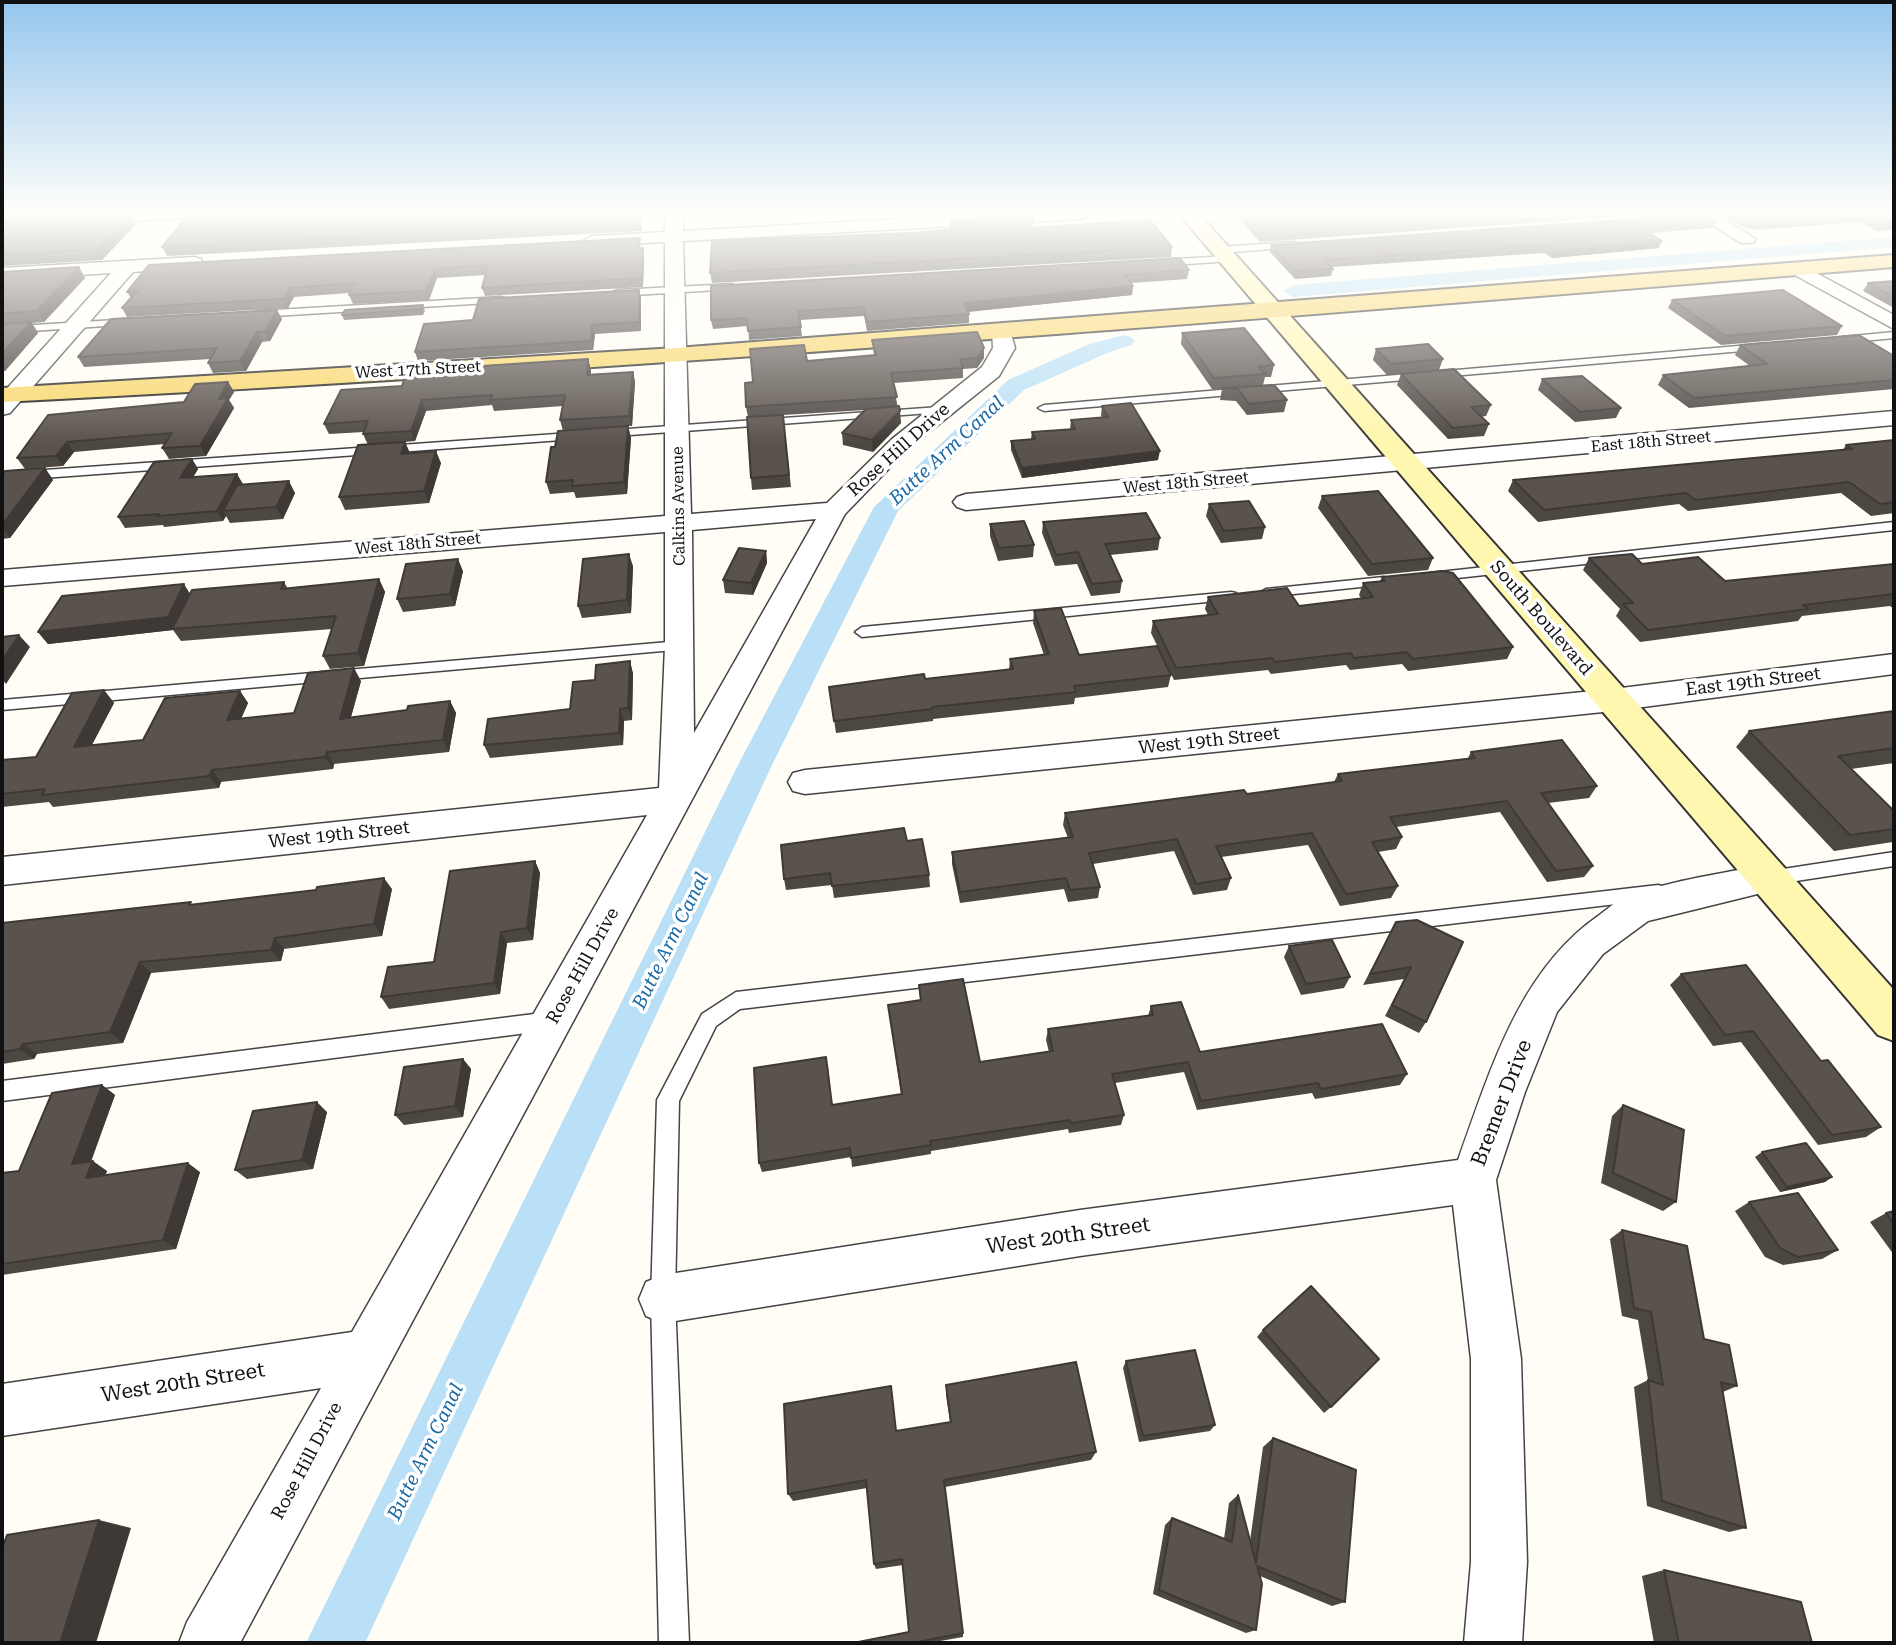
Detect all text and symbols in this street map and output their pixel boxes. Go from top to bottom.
street label: West 17th Street [355,357,481,383]
water label: Butte Arm Canal [885,392,1009,510]
street label: Rose Hill Drive [844,399,954,501]
street label: East 18th Street [1590,427,1712,457]
street label: Calkins Avenue [668,446,690,566]
street label: West 18th Street [1122,468,1250,498]
street label: West 18th Street [354,529,482,559]
street label: South Boulevard [1485,556,1597,680]
street label: East 19th Street [1684,663,1822,701]
street label: West 19th Street [1137,723,1281,759]
street label: West 19th Street [267,817,411,853]
water label: Butte Arm Canal [628,869,714,1013]
street label: Rose Hill Drive [542,904,624,1028]
street label: Bremer Drive [1466,1036,1538,1170]
street label: West 20th Street [984,1212,1152,1260]
street label: West 20th Street [99,1358,267,1408]
water label: Butte Arm Canal [383,1380,469,1524]
street label: Rose Hill Drive [267,1399,347,1523]

